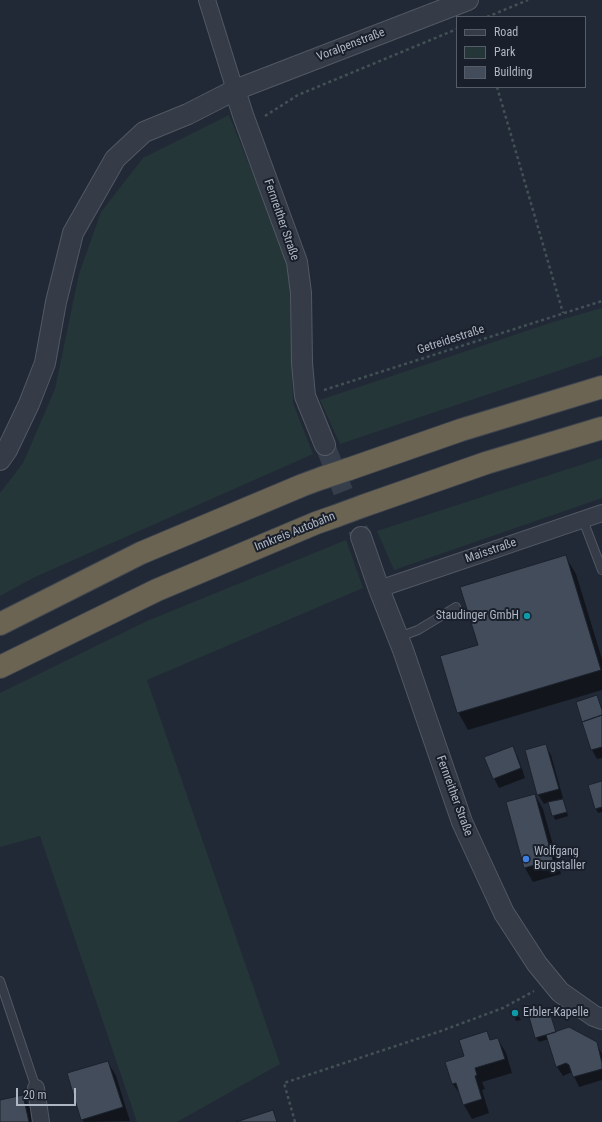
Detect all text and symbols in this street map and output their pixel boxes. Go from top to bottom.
legend [456,16,586,88]
street label: Voralpenstraße [315,25,387,65]
text: Road [494,25,518,39]
text: Park [494,45,515,59]
text: Building [494,65,532,79]
street label: Fernreither Straße [260,178,302,262]
street label: Getreidestraße [416,322,486,358]
street label: Innkreis Autobahn [253,509,337,555]
street label: Maisstraße [464,536,518,566]
place label: Staudinger GmbH [436,609,519,623]
marker: Staudinger GmbH [522,611,532,621]
street label: Fernreither Straße [433,754,475,838]
place label: Wolfgang Burgstaller [534,845,585,873]
marker: Wolfgang Burgstaller [521,854,531,864]
place label: Erbler-Kapelle [523,1006,589,1020]
marker: Erbler-Kapelle [510,1008,520,1018]
scale bar [18,1080,78,1106]
text: 20 m [23,1088,47,1102]

